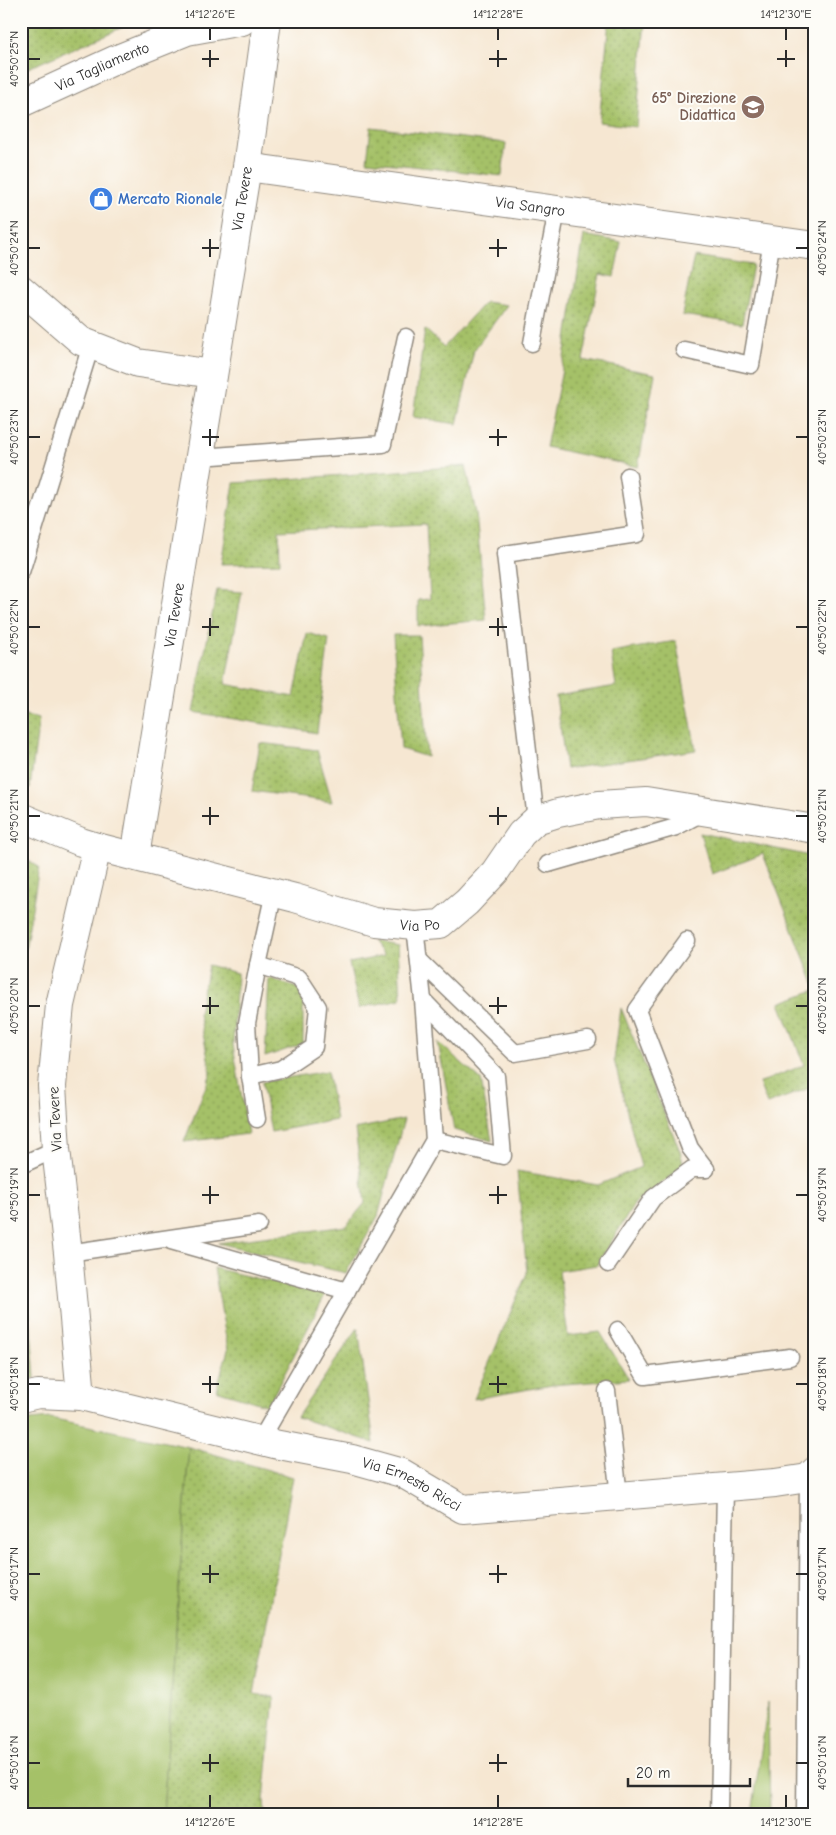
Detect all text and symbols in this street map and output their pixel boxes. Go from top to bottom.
text: 14°12'26"E [185,7,235,21]
text: 14°12'28"E [473,7,523,21]
text: 14°12'30"E [761,7,811,21]
text: 40°50'25"N [7,31,21,87]
street label: Via Tagliamento [52,38,152,95]
place label: 65° Direzione Didattica [652,89,736,124]
school or university icon: 65° Direzione Didattica [740,94,766,120]
street label: Via Tevere [228,165,256,232]
shop icon: Mercato Rionale [88,186,114,212]
place label: Mercato Rionale [118,190,222,208]
street label: Via Sangro [494,193,566,220]
text: 40°50'24"N [7,220,21,276]
text: 40°50'24"N [815,220,829,276]
text: 40°50'23"N [7,409,21,465]
text: 40°50'23"N [815,409,829,465]
street label: Via Tevere [160,581,188,649]
text: 40°50'22"N [7,599,21,655]
text: 40°50'22"N [815,599,829,655]
text: 40°50'21"N [7,789,21,843]
text: 40°50'21"N [815,789,829,843]
street label: Via Po [399,915,441,935]
text: 40°50'20"N [7,977,21,1035]
text: 40°50'20"N [815,977,829,1035]
street label: Via Tevere [44,1086,66,1152]
text: 40°50'19"N [7,1168,21,1222]
text: 40°50'19"N [815,1168,829,1222]
text: 40°50'18"N [7,1357,21,1411]
text: 40°50'18"N [815,1357,829,1411]
street label: Via Ernesto Ricci [360,1453,465,1515]
text: 40°50'17"N [7,1547,21,1601]
text: 40°50'17"N [815,1547,829,1601]
text: 40°50'16"N [7,1736,21,1790]
text: 40°50'16"N [815,1736,829,1790]
scale bar [628,1755,751,1787]
text: 20 m [636,1764,670,1782]
text: 14°12'26"E [185,1815,235,1829]
text: 14°12'28"E [473,1815,523,1829]
text: 14°12'30"E [761,1815,811,1829]

